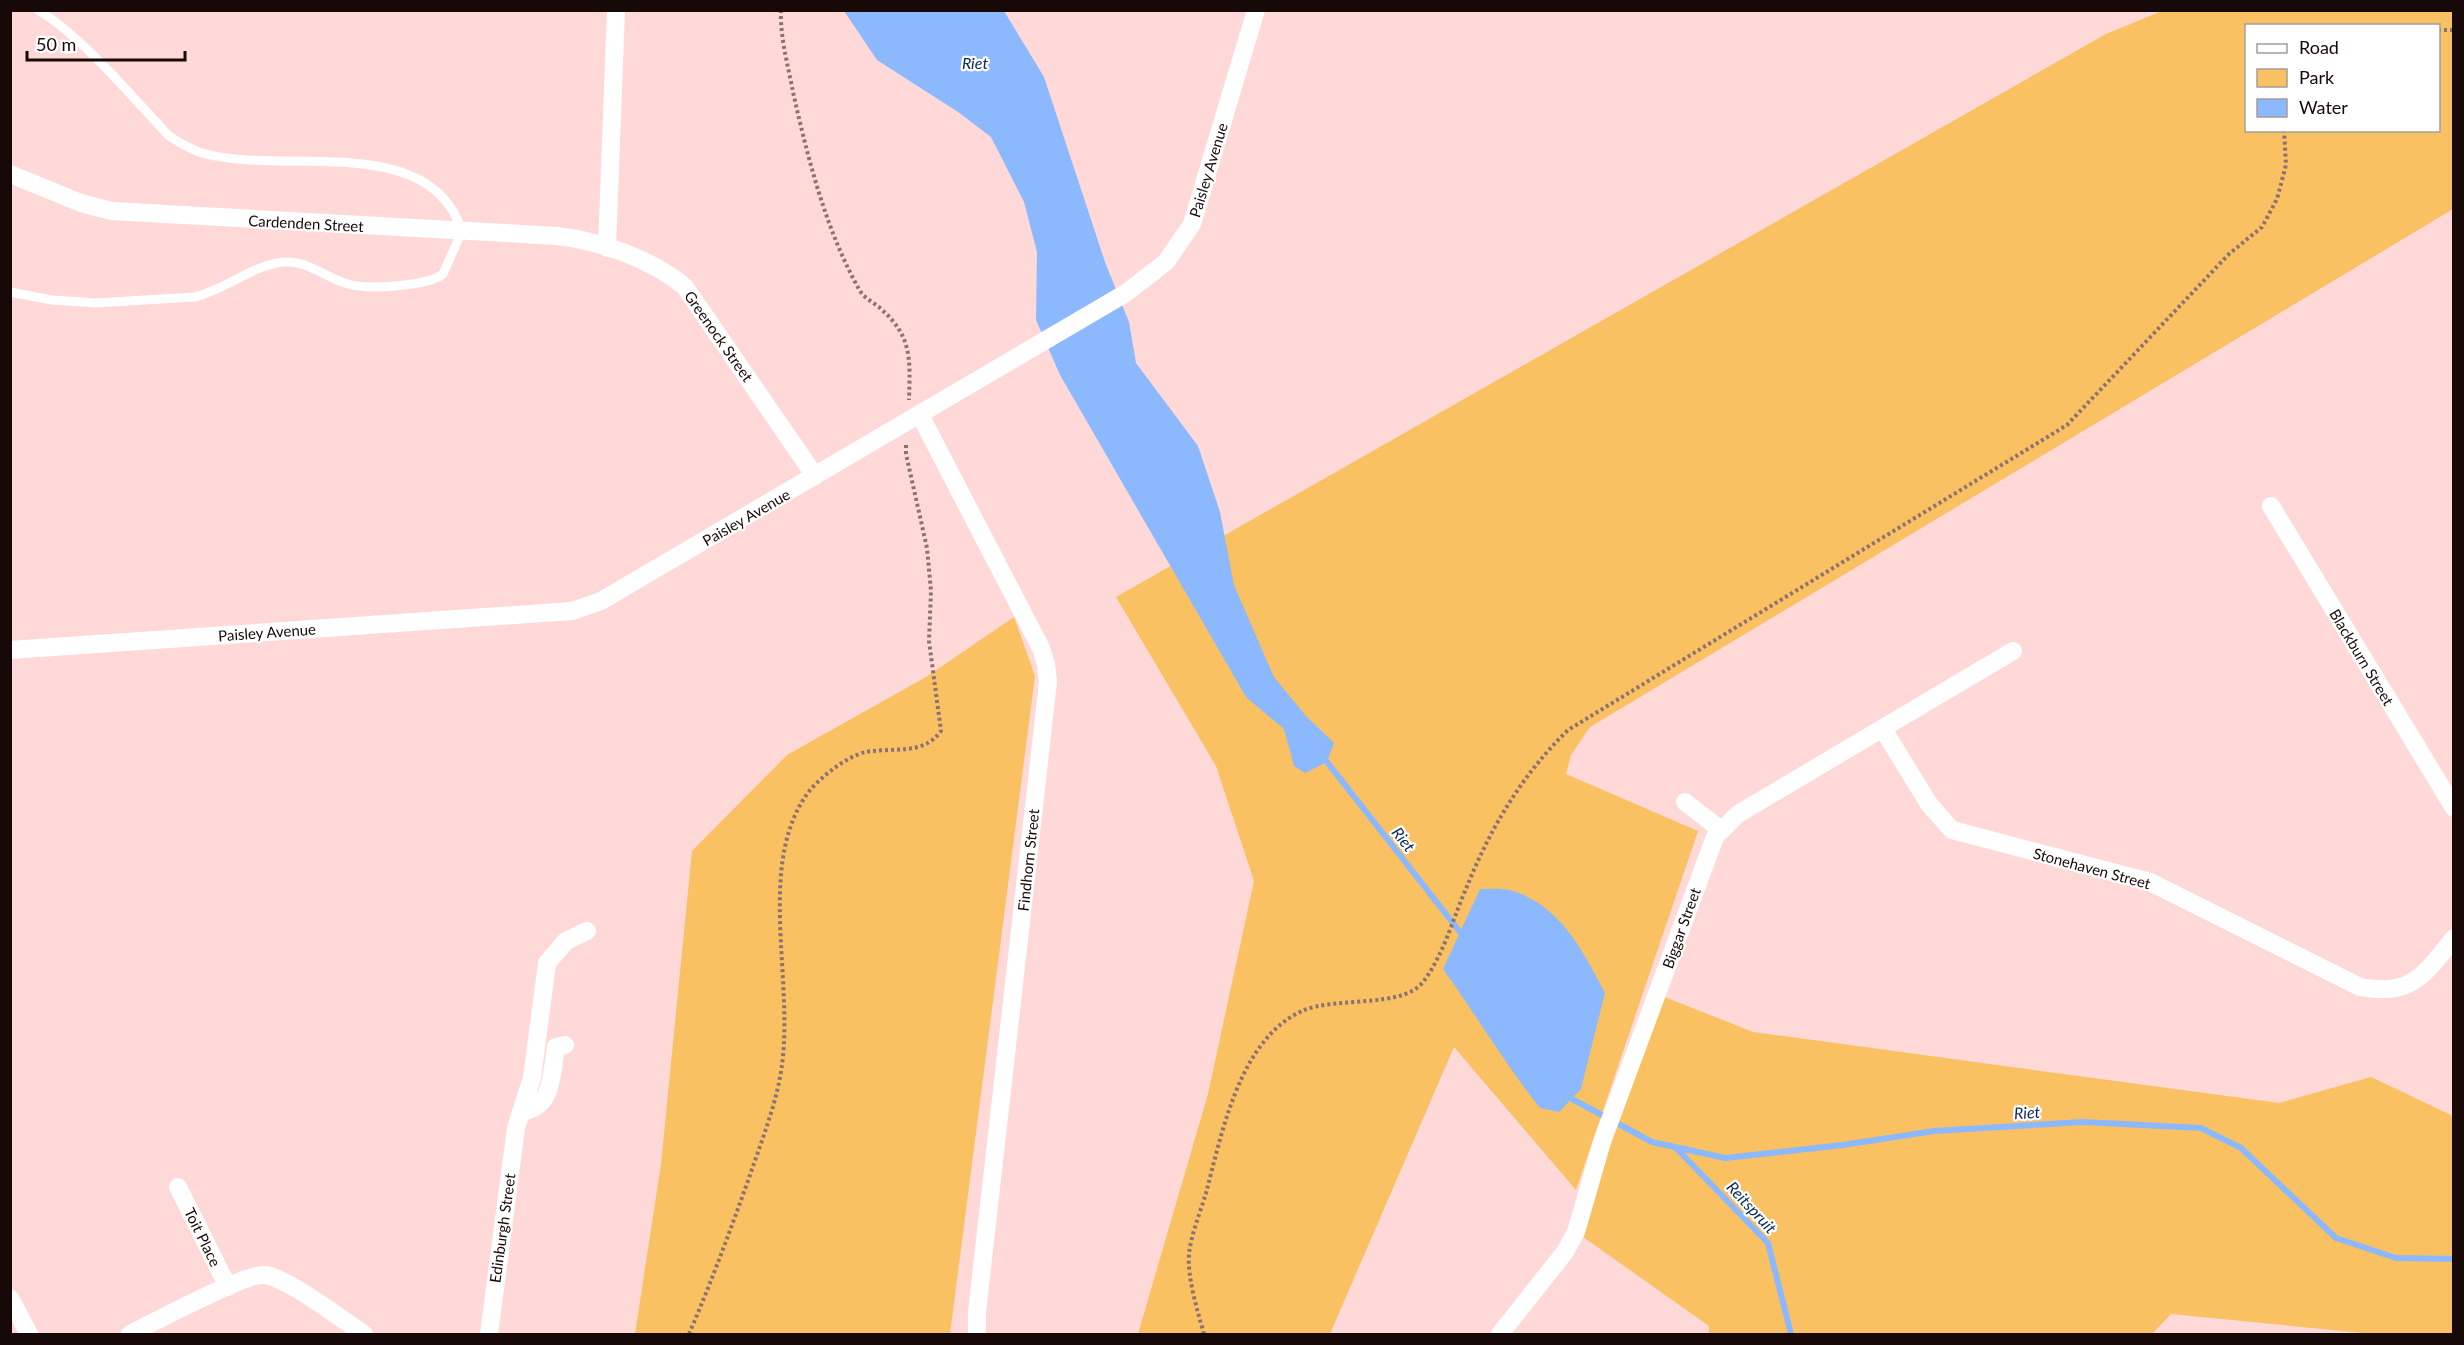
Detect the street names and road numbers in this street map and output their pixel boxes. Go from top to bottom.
street label: Paisley Avenue [1185,120,1231,219]
street label: Cardenden Street [248,211,365,235]
street label: Greenock Street [681,287,757,385]
street label: Paisley Avenue [699,485,793,549]
street label: Blackburn Street [2326,606,2398,709]
street label: Paisley Avenue [218,620,317,644]
street label: Findhorn Street [1014,807,1042,912]
street label: Stonehaven Street [2031,844,2153,892]
street label: Biggar Street [1658,885,1704,971]
street label: Edinburgh Street [485,1172,519,1284]
street label: Toit Place [181,1205,225,1269]

